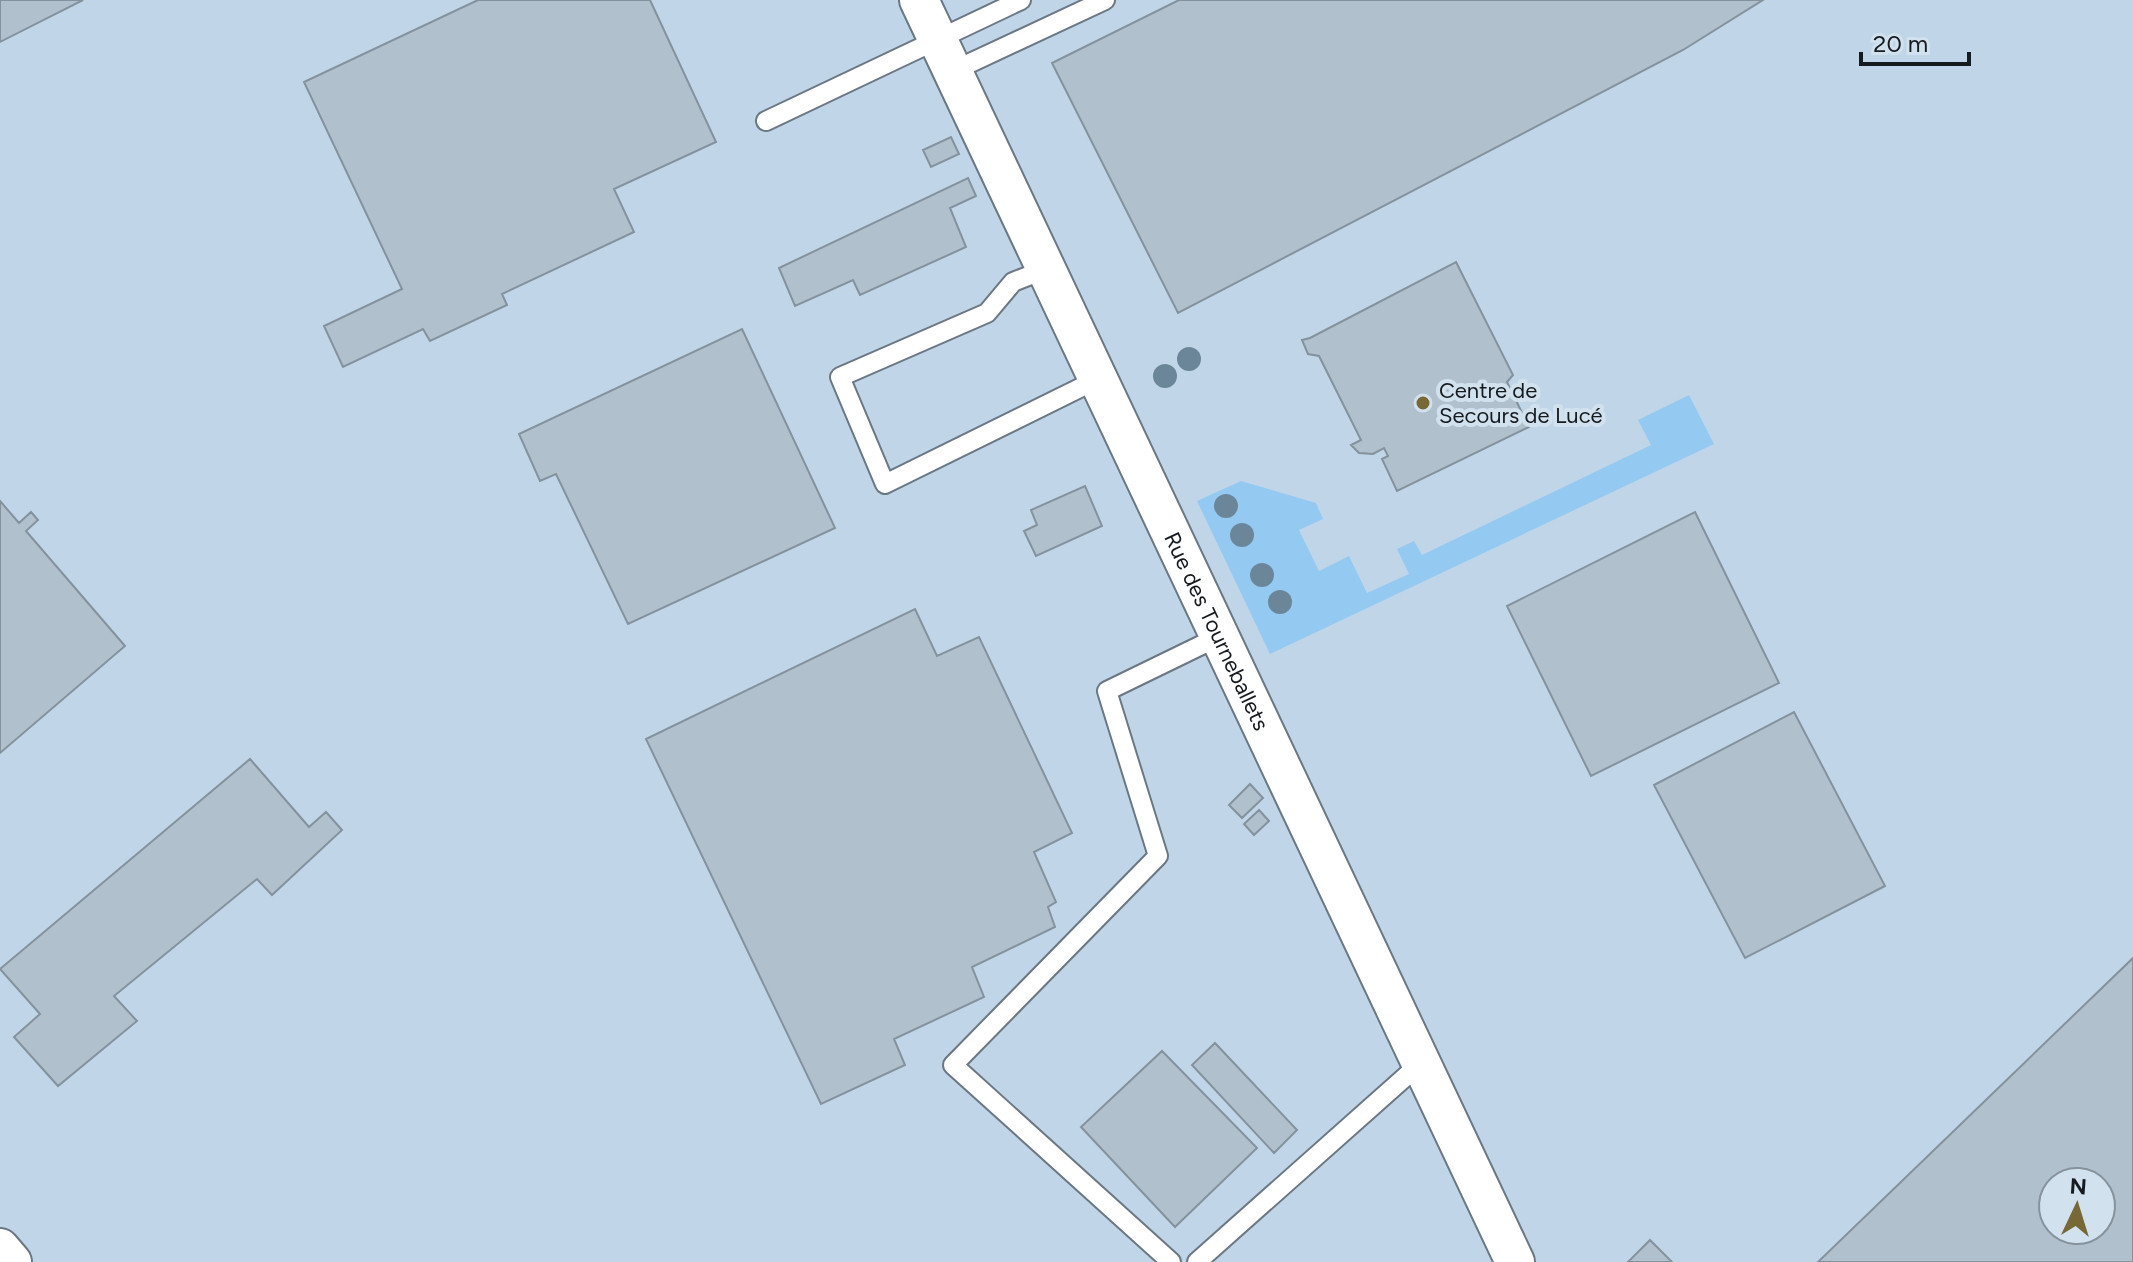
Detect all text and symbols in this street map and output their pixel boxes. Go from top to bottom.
scale bar [1861,16,1969,66]
text: 20 m [1873,29,1928,58]
place label: Centre de Secours de Lucé [1439,377,1603,429]
marker: Centre de Secours de Lucé [1414,394,1432,412]
street label: Rue des Tourneballets [1158,528,1275,735]
north arrow [2037,1166,2117,1246]
text: N [2069,1172,2088,1201]

